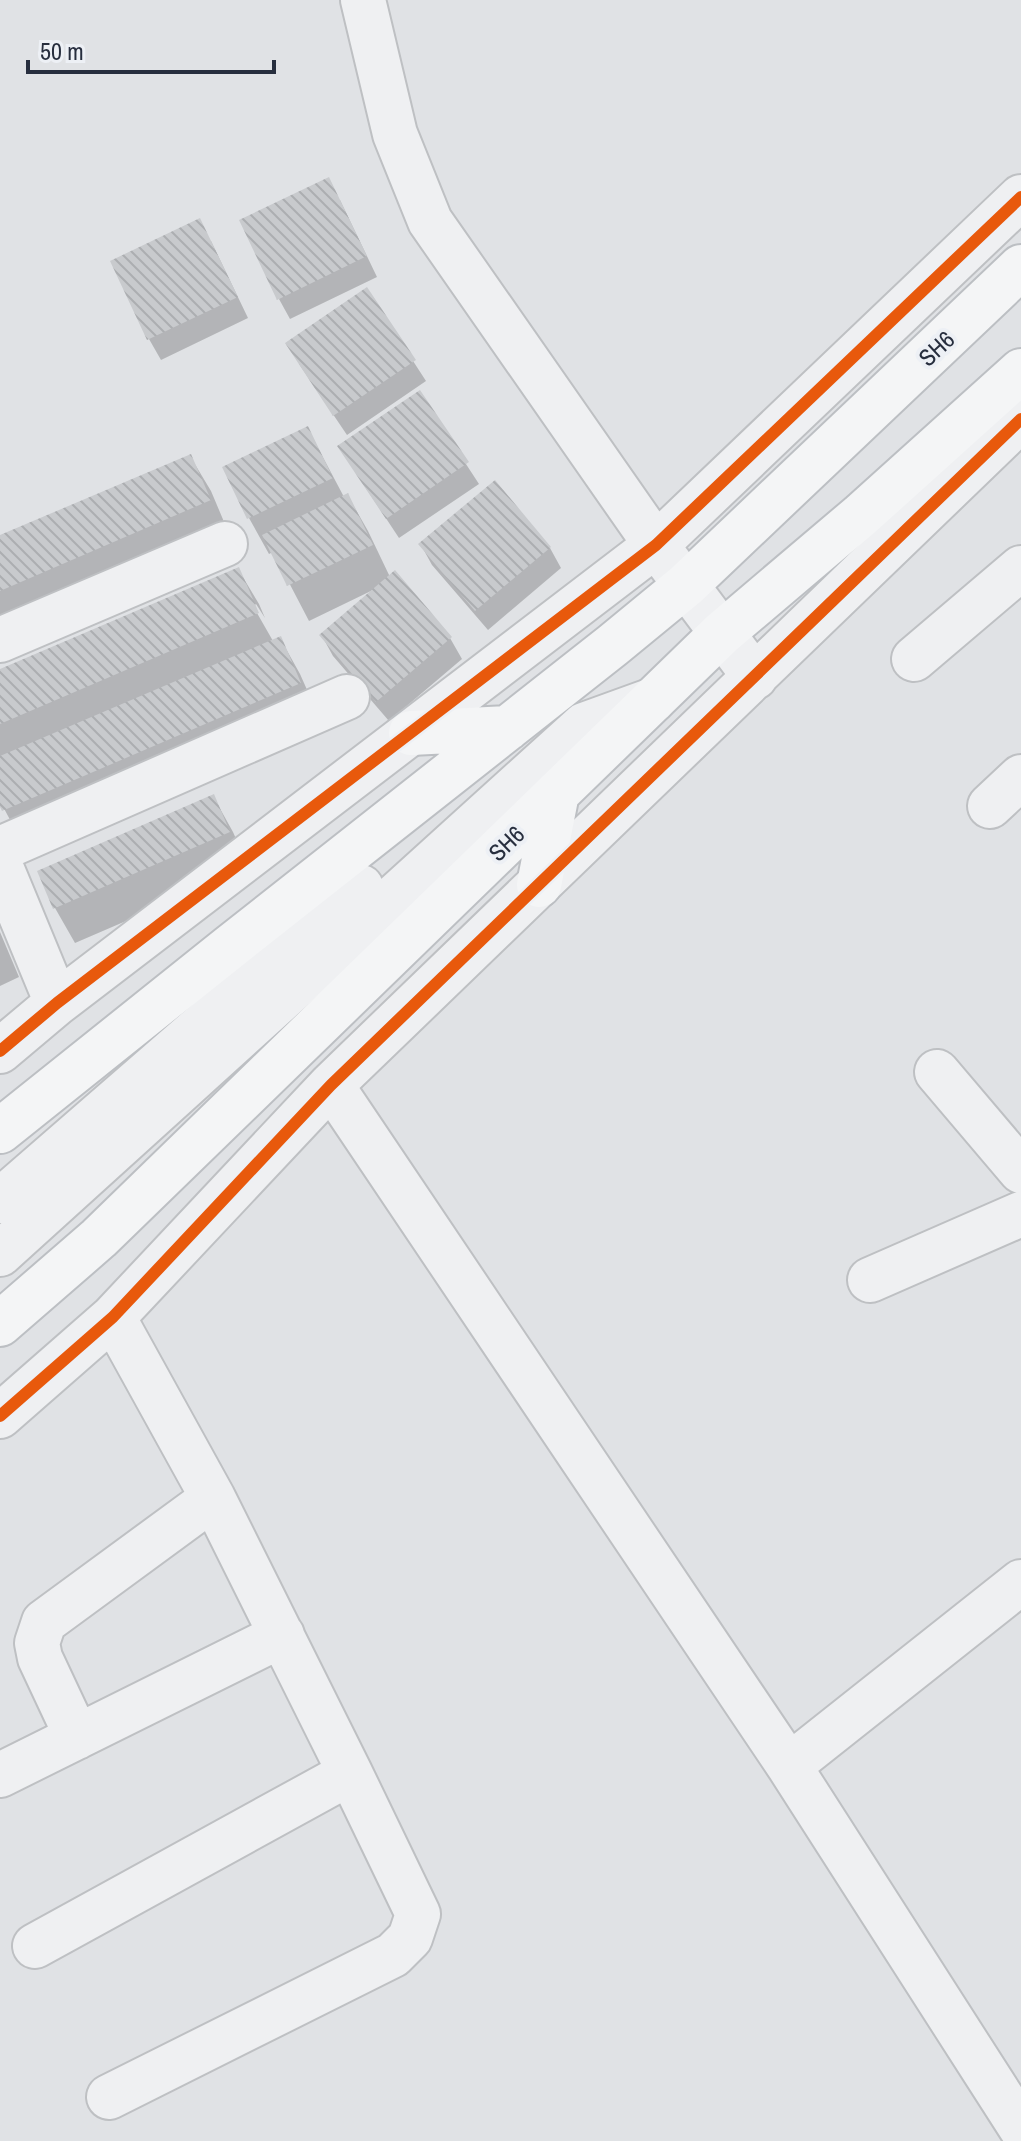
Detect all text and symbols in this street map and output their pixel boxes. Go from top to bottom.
scale bar [28,24,274,74]
text: 50 m [40,35,84,67]
street label: SH6 [911,323,961,373]
street label: SH6 [481,818,531,868]

